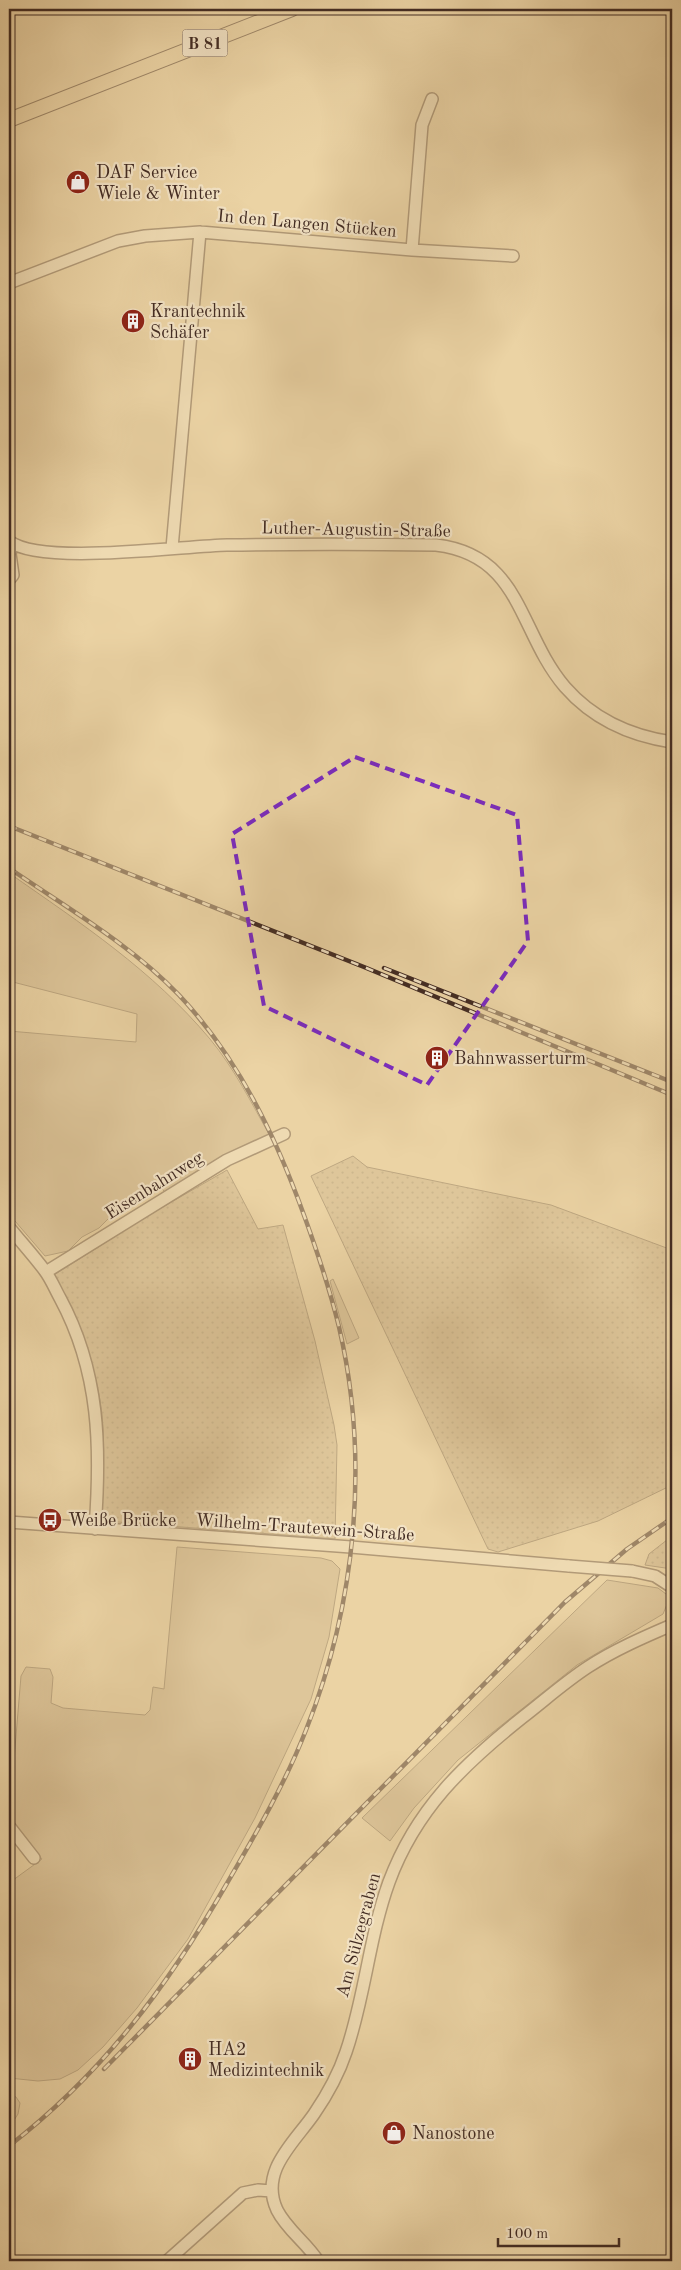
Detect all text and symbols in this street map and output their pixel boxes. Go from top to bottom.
road number: B 81 [182,29,228,56]
place label: DAF Service Wiele & Winter [96,164,221,203]
shop icon: DAF Service Wiele & Winter [65,169,91,195]
street label: In den Langen Stücken [216,207,398,241]
place label: Krantechnik Schäfer [150,303,246,342]
building icon: Krantechnik Schäfer [120,308,146,334]
street label: Luther-Augustin-Straße [261,519,451,541]
building icon: Bahnwasserturm [424,1045,450,1071]
place label: Bahnwasserturm [454,1050,586,1068]
street label: Eisenbahnweg [102,1148,207,1223]
bus stop icon: Weiße Brücke [37,1507,63,1533]
street label: Wilhelm-Trautewein-Straße [195,1511,415,1545]
place label: Weiße Brücke [68,1512,176,1530]
street label: Am Sülzegraben [334,1871,384,1999]
place label: HA2 Medizintechnik [208,2041,324,2080]
building icon: HA2 Medizintechnik [177,2046,203,2072]
shop icon: Nanostone [381,2120,407,2146]
place label: Nanostone [412,2125,494,2143]
scale bar [498,2215,620,2247]
text: 100 m [506,2227,548,2242]

